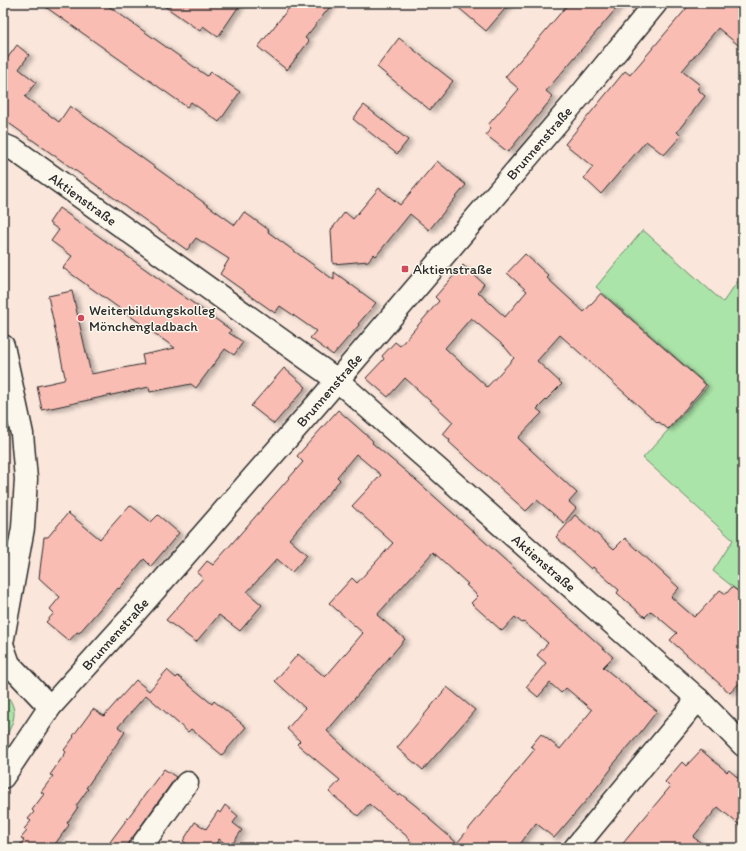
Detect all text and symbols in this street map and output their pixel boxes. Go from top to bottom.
street label: Brunnenstraße [503,103,576,184]
street label: Aktienstraße [46,169,120,230]
place label: Aktienstraße [413,261,492,278]
marker: Aktienstraße [400,264,410,274]
place label: Weiterbildungskolleg Mönchengladbach [89,302,216,335]
marker: Weiterbildungskolleg Mönchengladbach [76,313,86,323]
street label: Brunnenstraße [293,350,366,431]
street label: Aktienstraße [508,531,579,596]
street label: Brunnenstraße [78,594,153,674]

